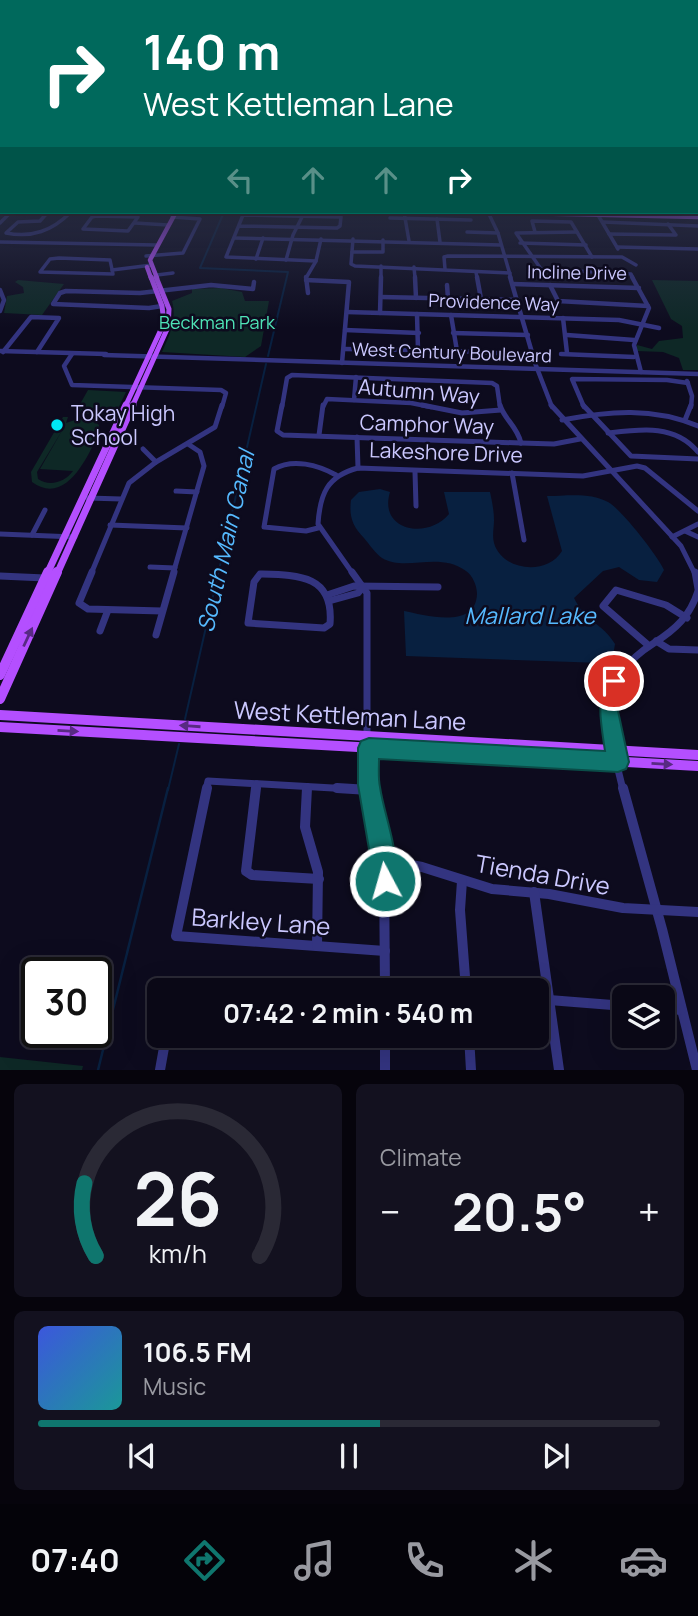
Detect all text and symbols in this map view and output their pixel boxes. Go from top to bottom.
text: 140 m [143,18,280,85]
icon: right [28,28,119,119]
text: West Kettleman Lane [143,82,454,126]
icon: left [221,161,259,199]
icon: ahead [294,161,332,199]
icon: ahead [367,161,405,199]
icon: right [440,161,478,199]
street label: Incline Drive [527,259,627,285]
street label: Providence Way [428,288,560,316]
park label: Beckman Park [159,310,276,334]
street label: West Century Boulevard [352,337,552,367]
street label: Autumn Way [357,372,481,410]
place label: Tokay High School [71,399,175,451]
street label: Camphor Way [359,408,495,440]
marker: Tokay High School [49,417,65,433]
street label: Lakeshore Drive [369,435,523,469]
water label: South Main Canal [189,444,262,635]
water label: Mallard Lake [464,599,597,631]
one-way arrow [23,627,34,647]
pin [584,651,644,711]
icon: arrive [595,662,633,700]
street label: West Kettleman Lane [233,692,467,738]
one-way arrow [178,721,200,732]
one-way arrow [57,725,79,736]
one-way arrow [651,759,673,770]
position arrow [348,844,422,918]
street label: Tienda Drive [473,846,613,902]
street label: Barkley Lane [190,900,332,942]
speed limit sign: 30 [21,957,112,1048]
map controls [612,985,675,1048]
button: layers [612,985,675,1048]
text: 07:42 · 2 min · 540 m [223,995,473,1031]
text: Climate [380,1141,462,1173]
text: 26 [134,1149,222,1249]
text: 20.5° [452,1176,587,1247]
text: − [380,1185,401,1237]
text: + [638,1185,660,1237]
text: km/h [149,1236,207,1271]
text: 106.5 FM [143,1334,252,1370]
text: Music [143,1370,206,1402]
icon: previous [123,1437,161,1475]
icon: pause [330,1437,368,1475]
icon: next [537,1437,575,1475]
icon: directions [180,1536,229,1585]
icon: music [290,1536,339,1585]
icon: phone [400,1536,449,1585]
icon: climate [509,1536,558,1585]
icon: car [619,1536,668,1585]
text: 07:40 [30,1538,120,1582]

